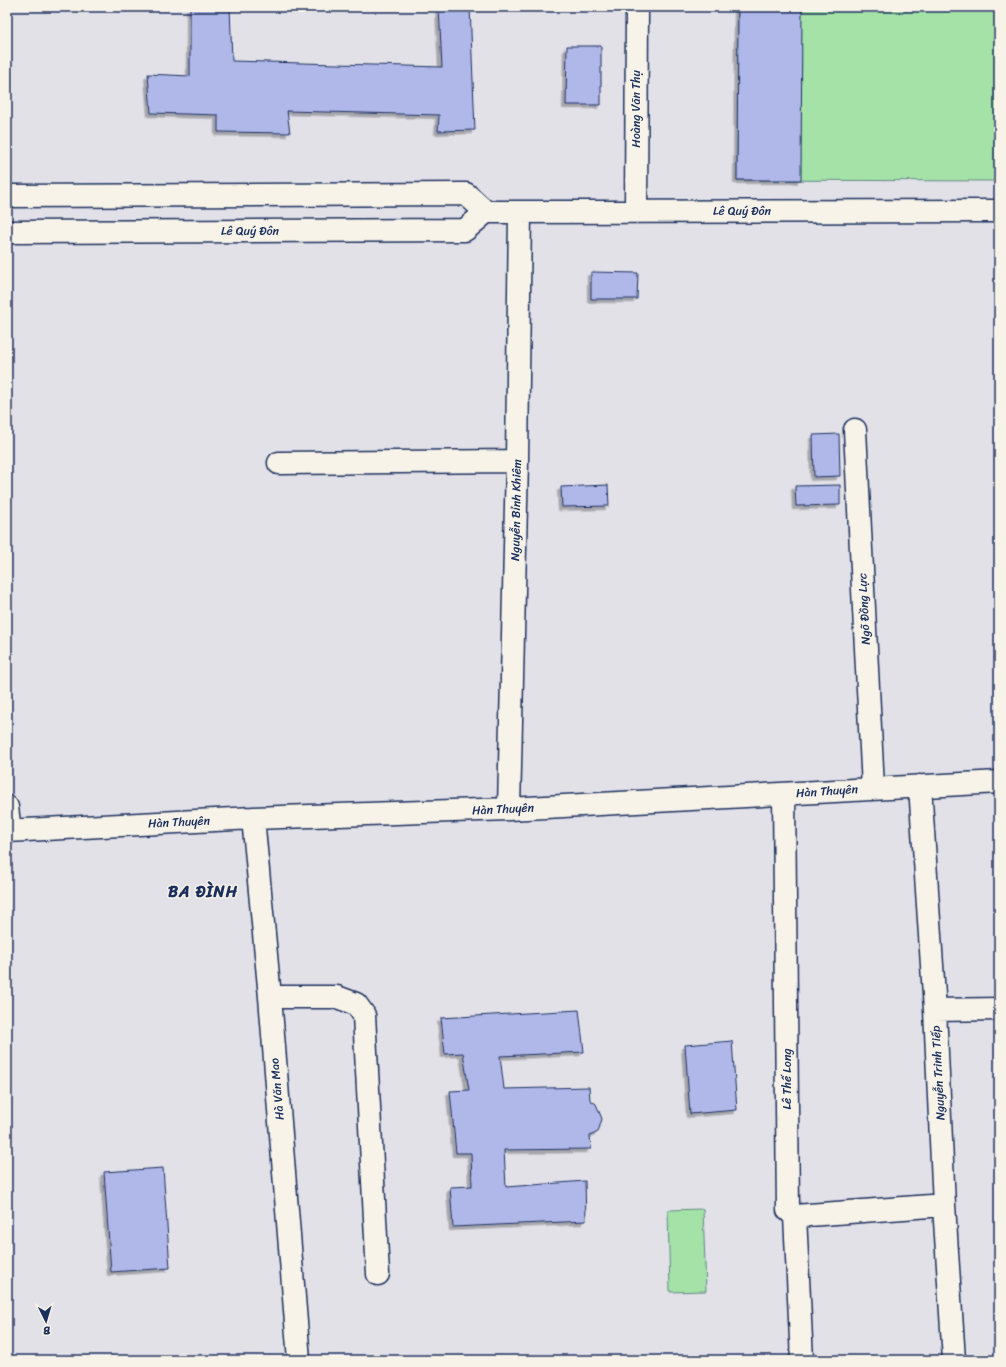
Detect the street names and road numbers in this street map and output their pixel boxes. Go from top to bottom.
street label: Hoàng Văn Thụ [625,70,647,148]
street label: Lê Quý Đôn [713,200,772,222]
street label: Lê Quý Đôn [221,220,280,242]
street label: Nguyễn Bỉnh Khiêm [504,459,528,561]
street label: Ngõ Đồng Lực [851,573,877,645]
street label: Hàn Thuyên [795,778,859,804]
street label: Hàn Thuyên [471,796,535,822]
street label: Hàn Thuyên [147,809,211,835]
street label: Nguyễn Trinh Tiếp [925,1024,951,1121]
street label: Lê Thế Long [776,1049,798,1109]
street label: Hà Văn Mao [263,1057,291,1121]

